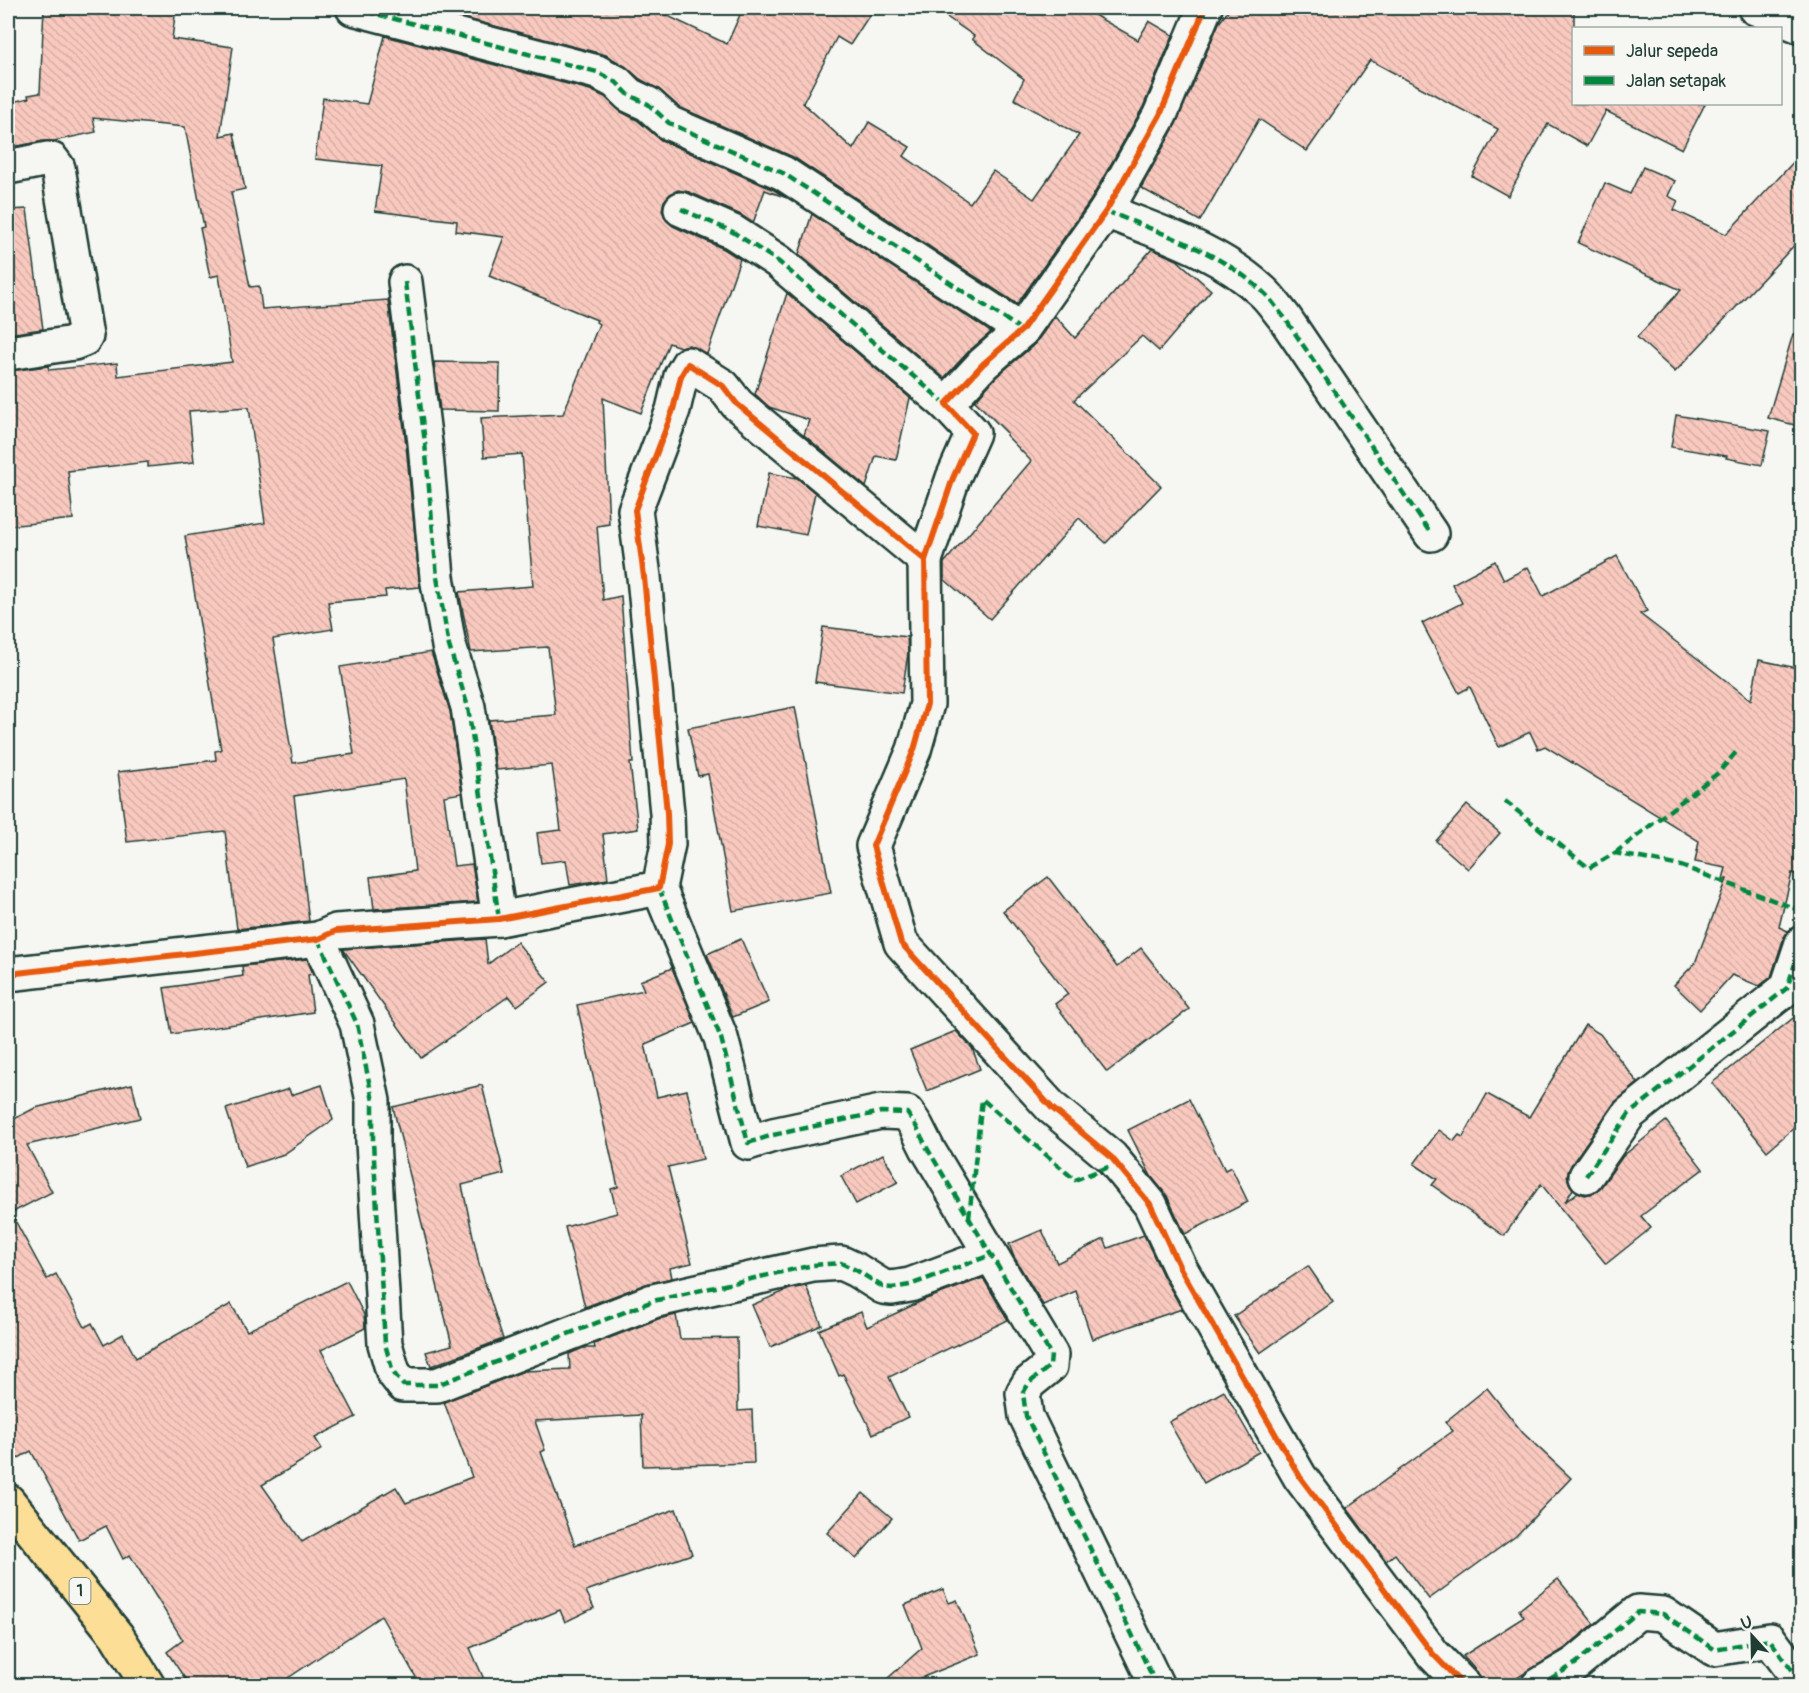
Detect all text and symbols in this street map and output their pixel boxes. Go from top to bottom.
legend [1572,27,1782,105]
text: Jalur sepeda [1626,40,1718,63]
text: Jalan setapak [1626,70,1727,93]
road number: 1 [70,1578,90,1604]
north arrow [1722,1606,1782,1666]
text: U [1738,1612,1756,1634]

